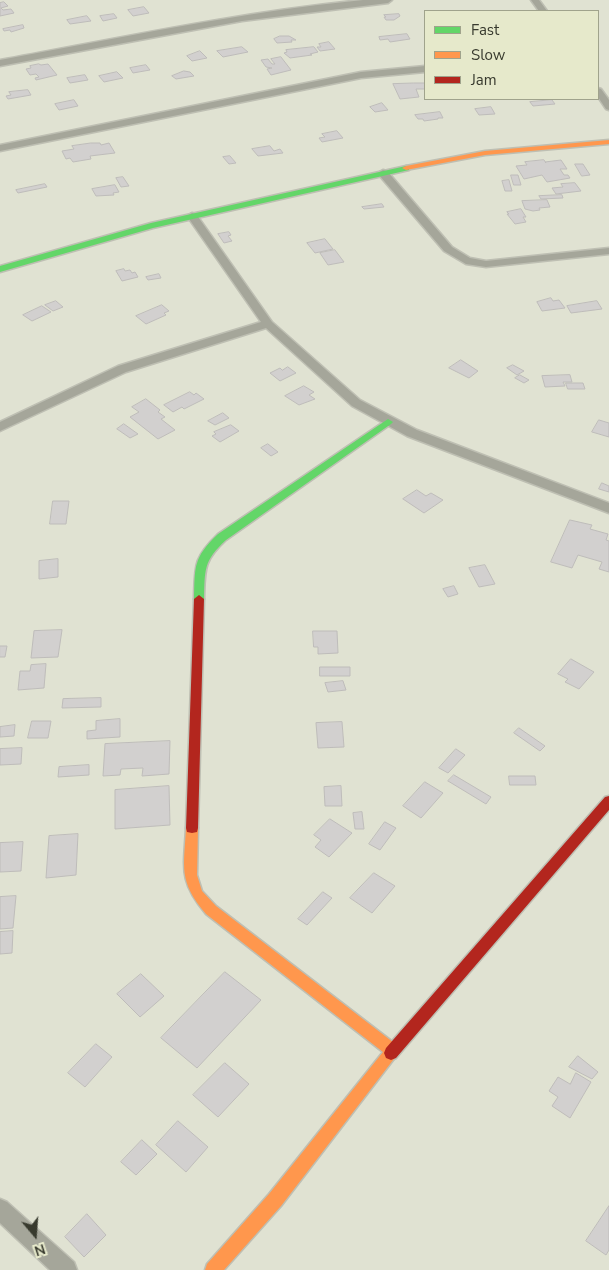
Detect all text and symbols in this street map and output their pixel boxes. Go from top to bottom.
legend [424,10,599,100]
text: Fast [471,20,499,40]
text: Slow [471,45,505,65]
text: Jam [471,70,497,90]
north arrow [10,1210,60,1260]
text: N [32,1239,48,1260]

